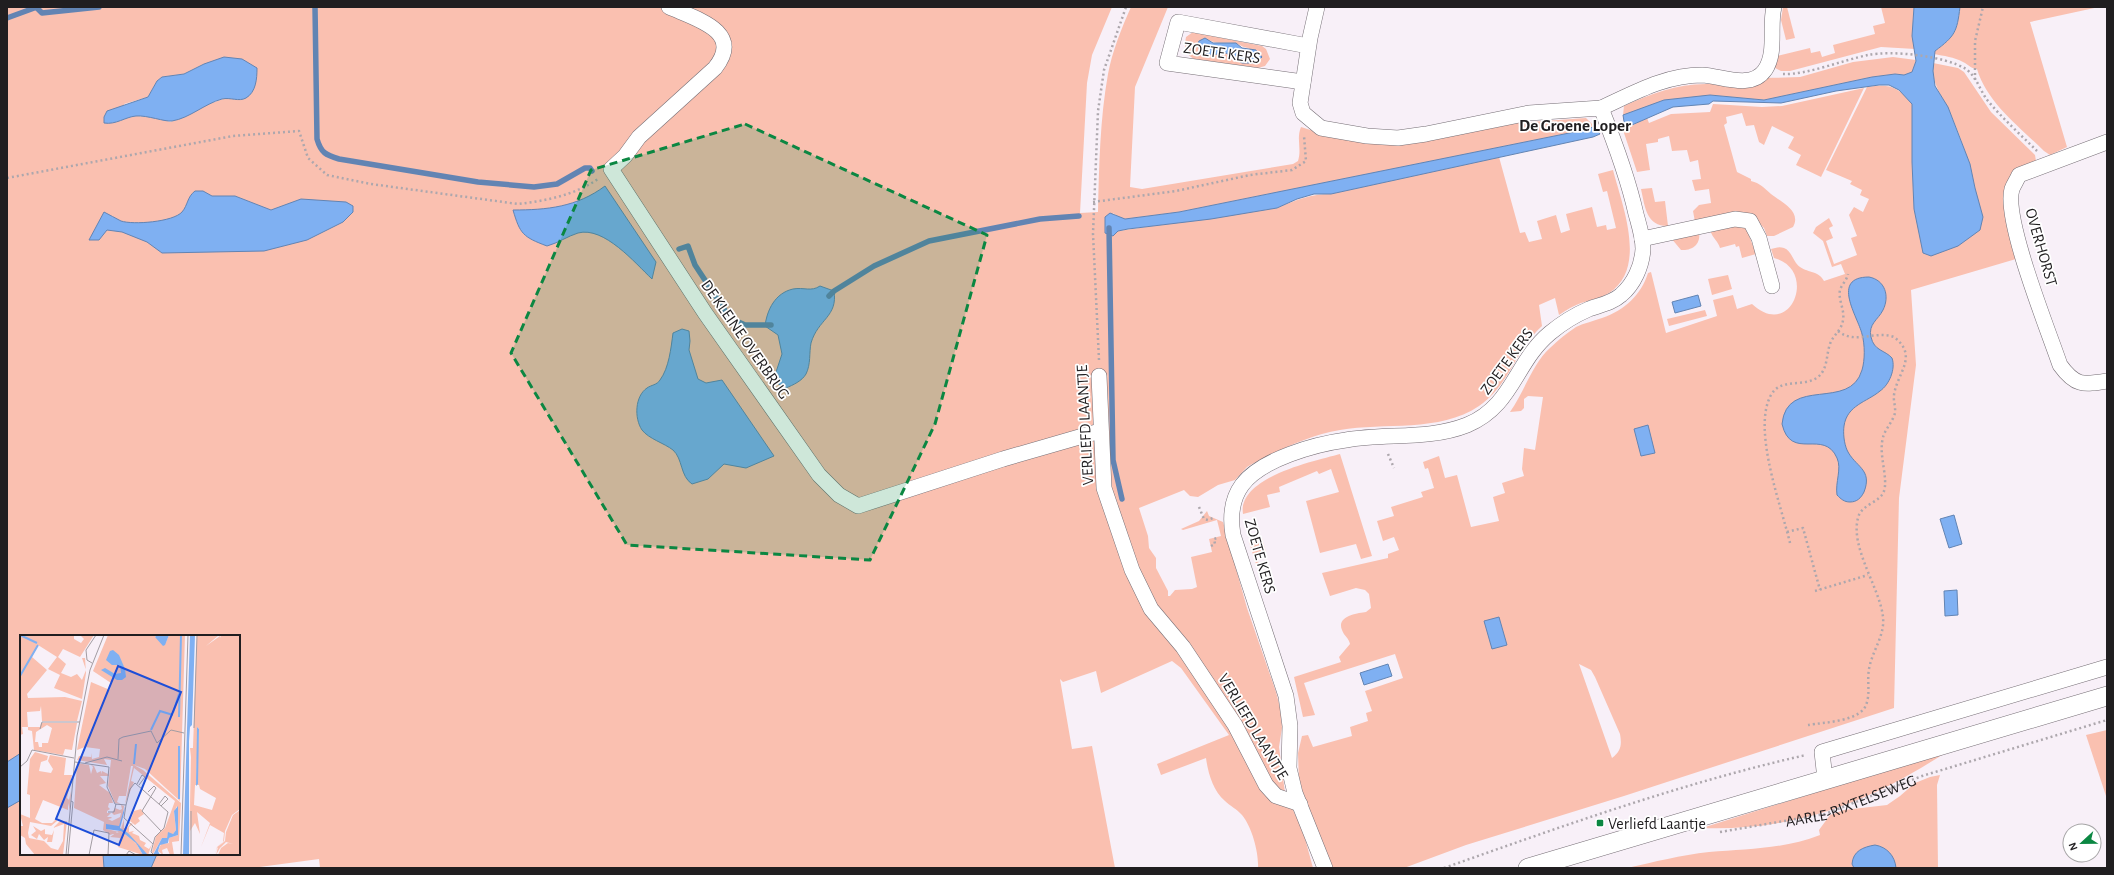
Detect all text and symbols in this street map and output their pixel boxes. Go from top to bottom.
street label: ZOETE KERS [1182,40,1261,66]
district label: De Groene Loper [1519,117,1631,134]
street label: OVERHORST [2022,206,2060,288]
street label: DE KLEINE OVERBRUG [698,277,792,402]
street label: ZOETE KERS [1478,326,1536,398]
street label: VERLIEFD LAANTJE [1074,364,1096,486]
street label: ZOETE KERS [1242,517,1278,596]
inset map [20,635,240,855]
street label: VERLIEFD LAANTJE [1215,671,1291,783]
street label: AARLE-RIXTELSEWEG [1784,772,1919,830]
place label: Verliefd Laantje [1608,816,1706,833]
marker: Verliefd Laantje [1595,818,1605,828]
north arrow [2062,823,2102,863]
text: N [2067,841,2080,852]

